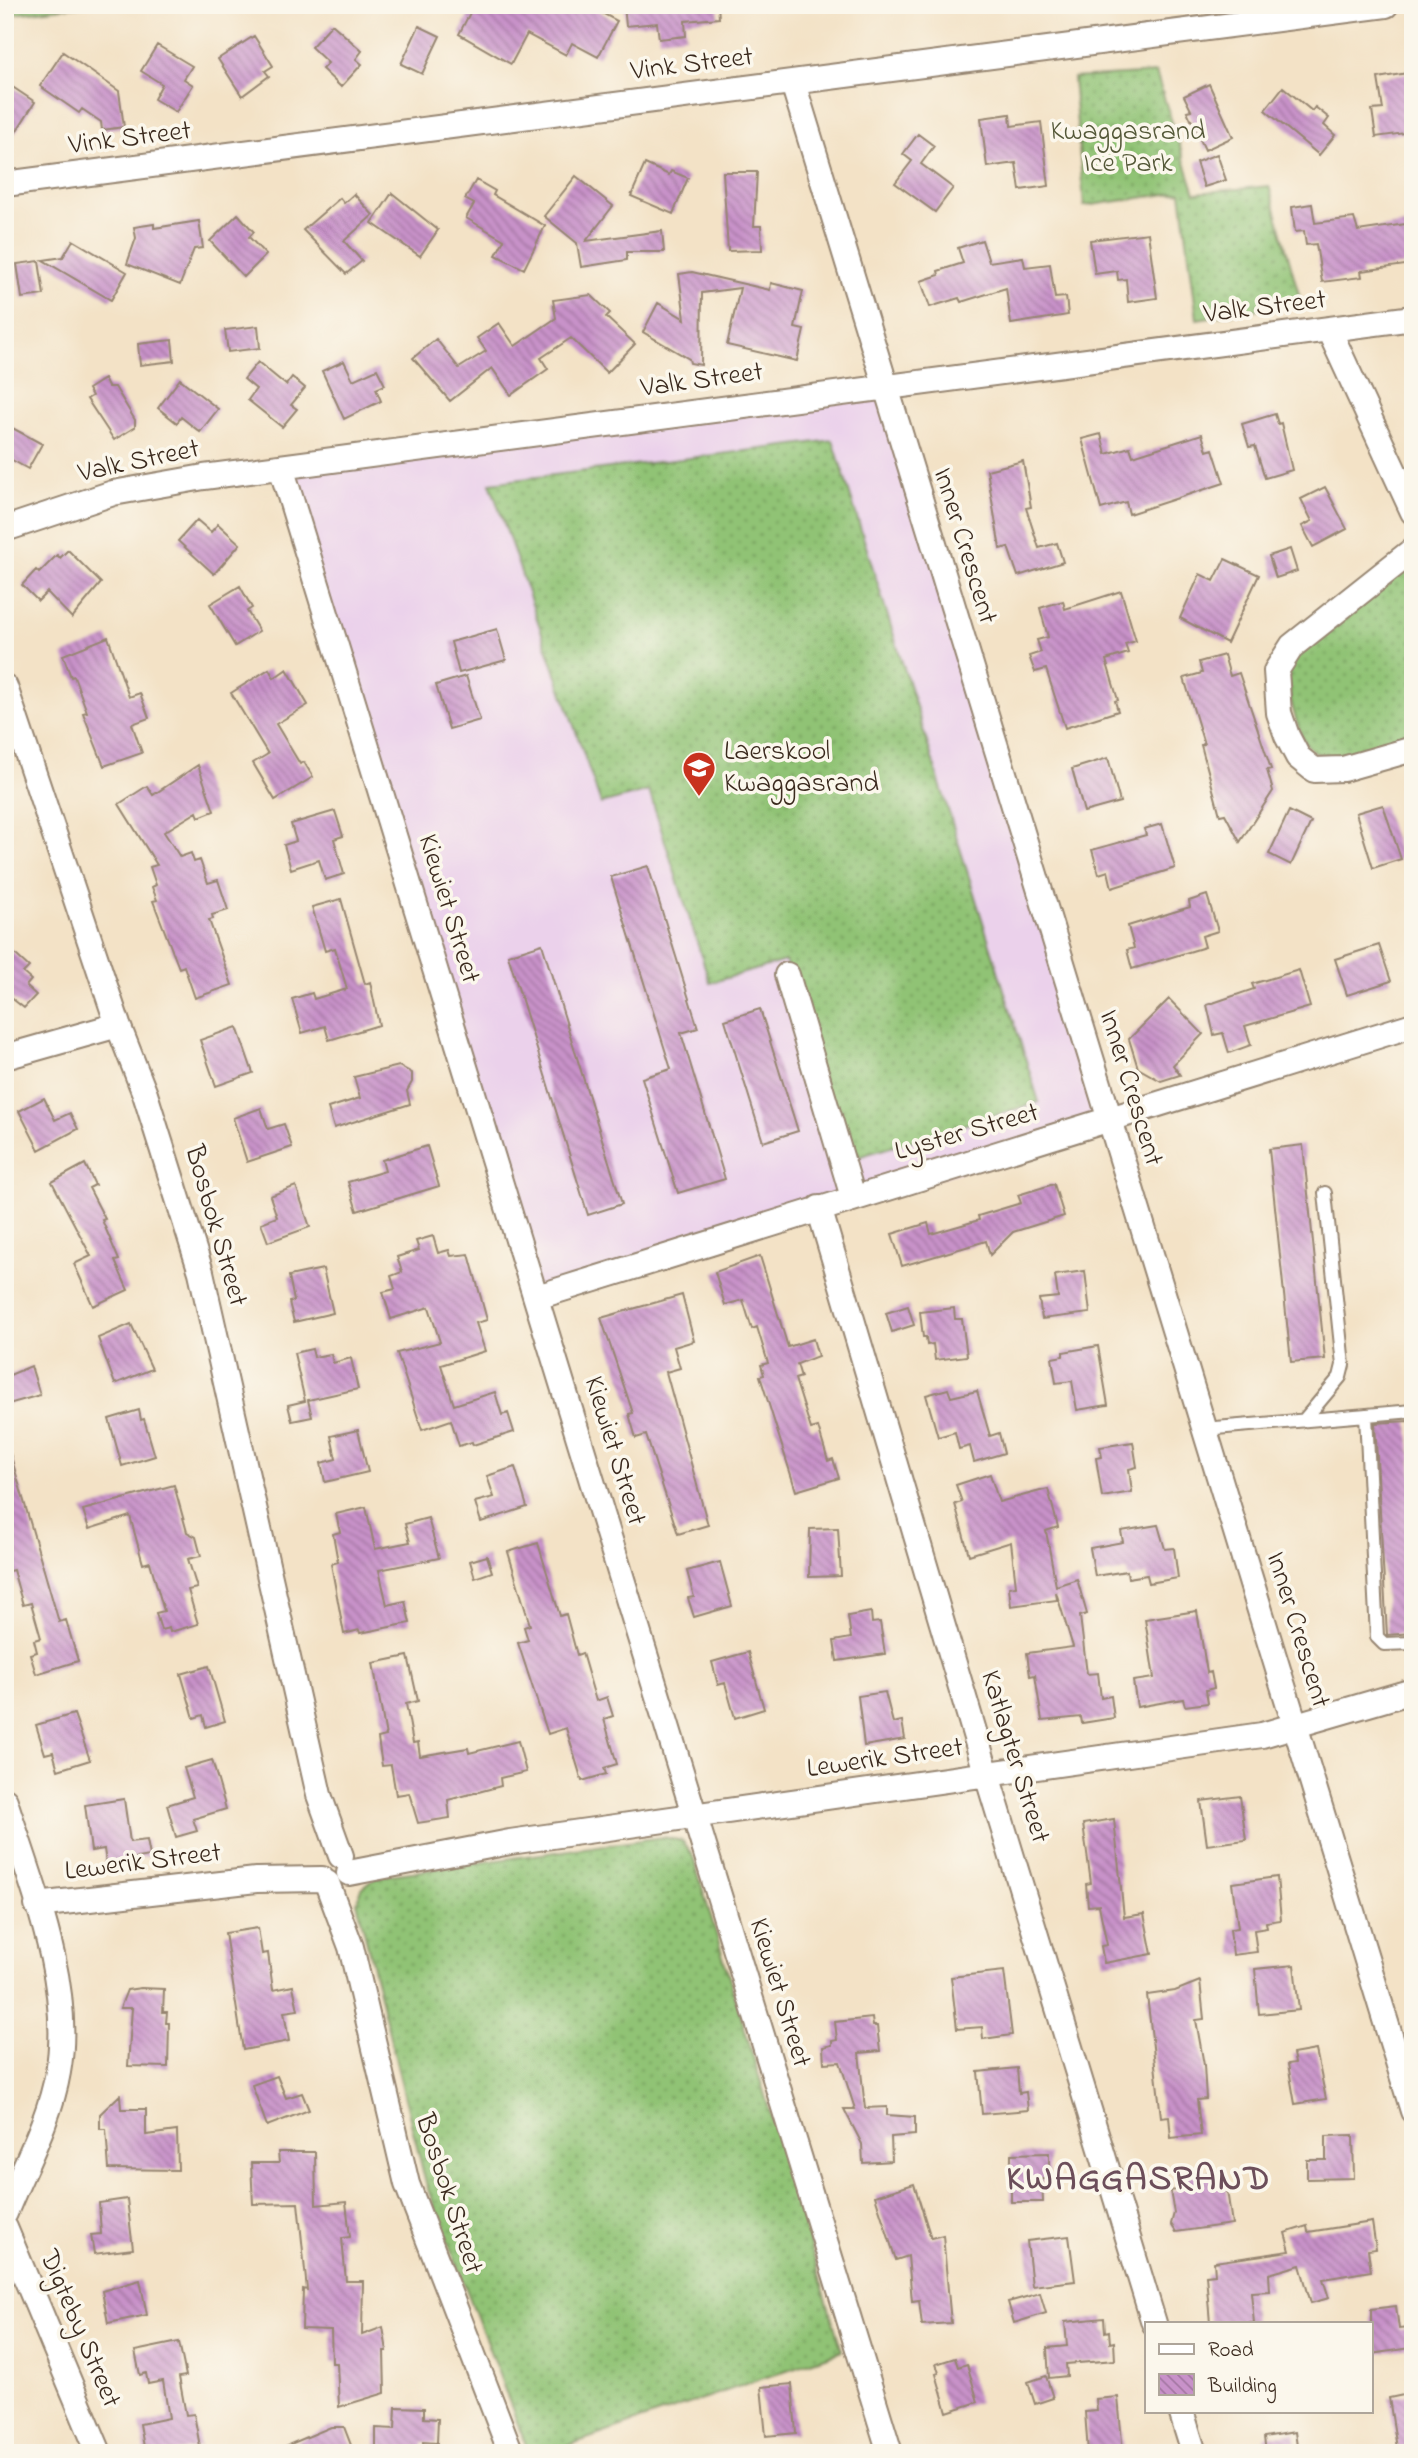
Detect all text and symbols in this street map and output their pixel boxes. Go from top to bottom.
street label: Vink Street [627,37,756,93]
street label: Vink Street [65,111,194,167]
park label: Kwaggasrand Ice Park [1051,112,1206,185]
street label: Valk Street [1201,280,1328,336]
street label: Valk Street [637,352,766,410]
street label: Valk Street [74,429,203,495]
street label: Inner Crescent [921,463,1007,629]
place label: Laerskool Kwaggasrand [724,732,879,805]
school or university icon: Laerskool Kwaggasrand [680,749,718,798]
street label: Kiewiet Street [406,829,490,989]
street label: Inner Crescent [1087,1005,1173,1171]
street label: Lyster Street [890,1093,1044,1173]
street label: Bosbok Street [172,1140,258,1311]
street label: Kiewiet Street [572,1371,656,1531]
street label: Inner Crescent [1254,1547,1340,1713]
street label: Katlagter Street [968,1666,1060,1848]
street label: Lewerik Street [804,1728,966,1790]
street label: Lewerik Street [62,1833,224,1893]
street label: Kiewiet Street [737,1913,821,2073]
street label: Bosbok Street [403,2108,493,2279]
district label: KWAGGASRAND [1007,2155,1271,2206]
street label: Digteby Street [27,2243,131,2414]
legend [1145,2322,1372,2412]
text: Road [1208,2336,1254,2366]
text: Building [1207,2372,1277,2404]

